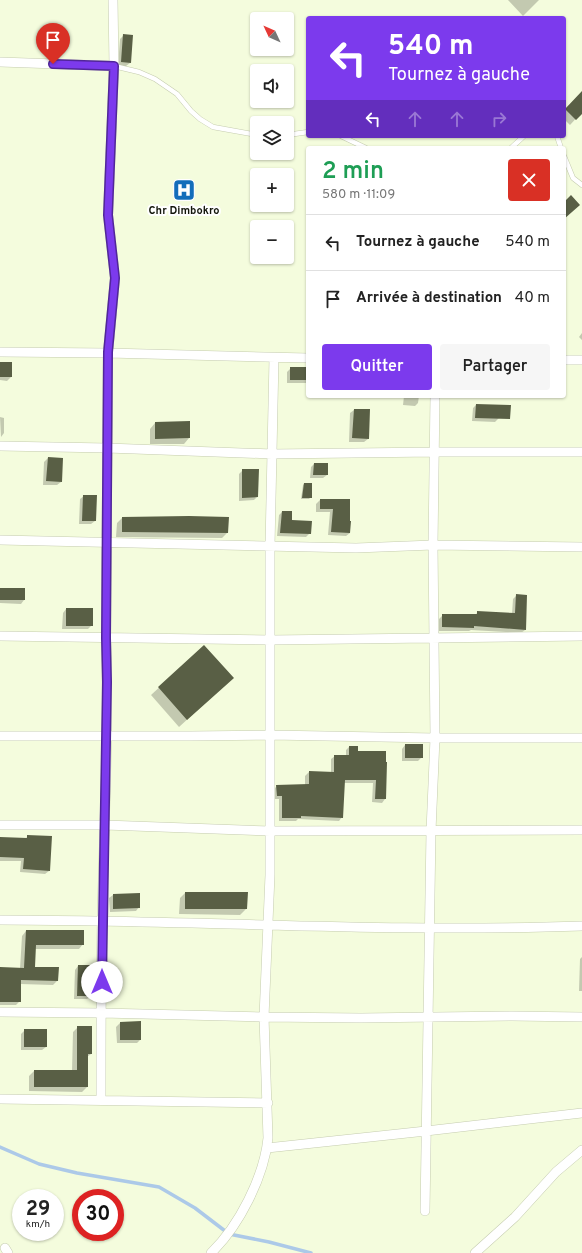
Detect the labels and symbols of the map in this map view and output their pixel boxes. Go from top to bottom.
north arrow [250,12,294,56]
pin [36,23,70,64]
hospital icon: Chr Dimbokro [171,177,197,203]
place label: Chr Dimbokro [149,204,219,218]
position arrow [81,961,123,1003]
speed limit sign: 30 [72,1189,124,1241]

